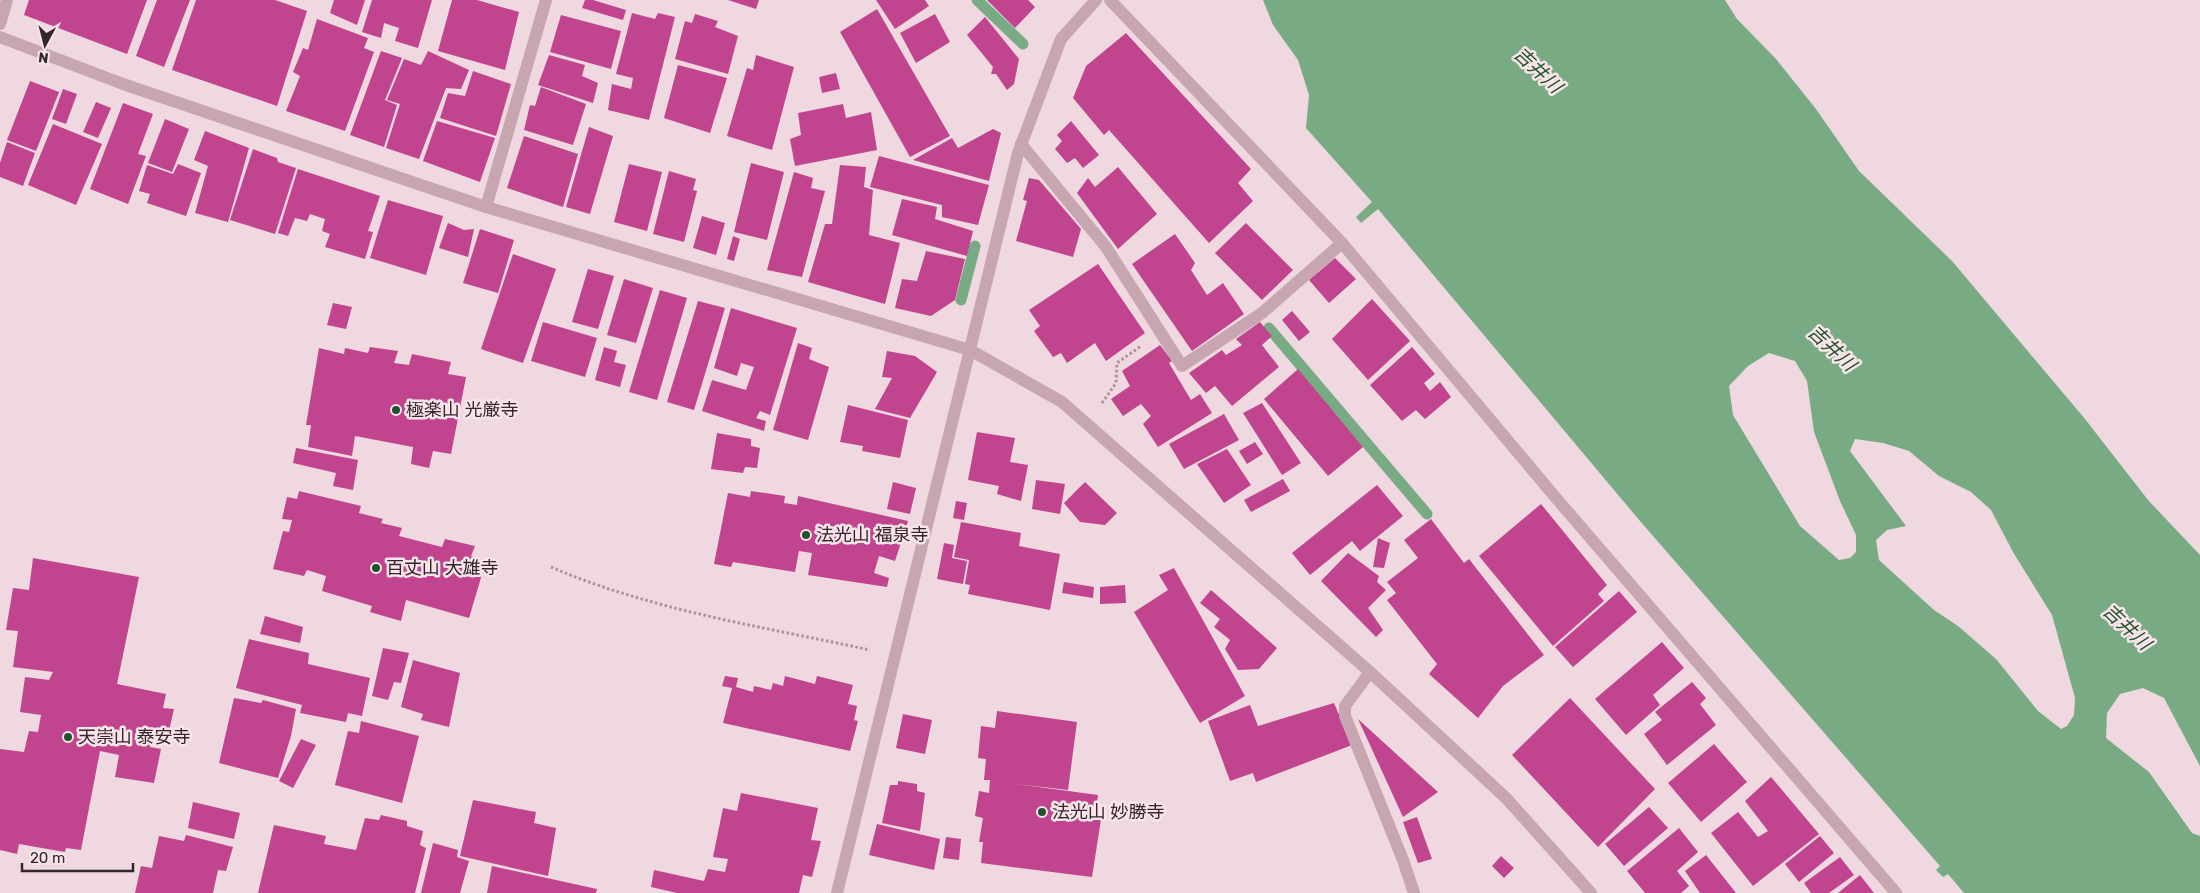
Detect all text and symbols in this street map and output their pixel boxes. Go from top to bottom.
north arrow [20,20,70,70]
water label: 吉井川 [1509,42,1568,99]
text: N [37,48,50,66]
water label: 吉井川 [1803,320,1862,377]
place label: 極楽山 光厳寺 [406,399,518,421]
marker: 極楽山 光厳寺 [390,404,402,416]
place label: 法光山 福泉寺 [816,524,928,546]
marker: 法光山 福泉寺 [800,529,812,541]
place label: 百丈山 大雄寺 [386,557,498,579]
marker: 百丈山 大雄寺 [370,562,382,574]
water label: 吉井川 [2098,599,2157,656]
place label: 天崇山 泰安寺 [78,726,190,748]
marker: 天崇山 泰安寺 [62,731,74,743]
place label: 法光山 妙勝寺 [1052,801,1164,823]
marker: 法光山 妙勝寺 [1036,806,1048,818]
scale bar [22,840,134,872]
text: 20 m [30,849,65,867]

